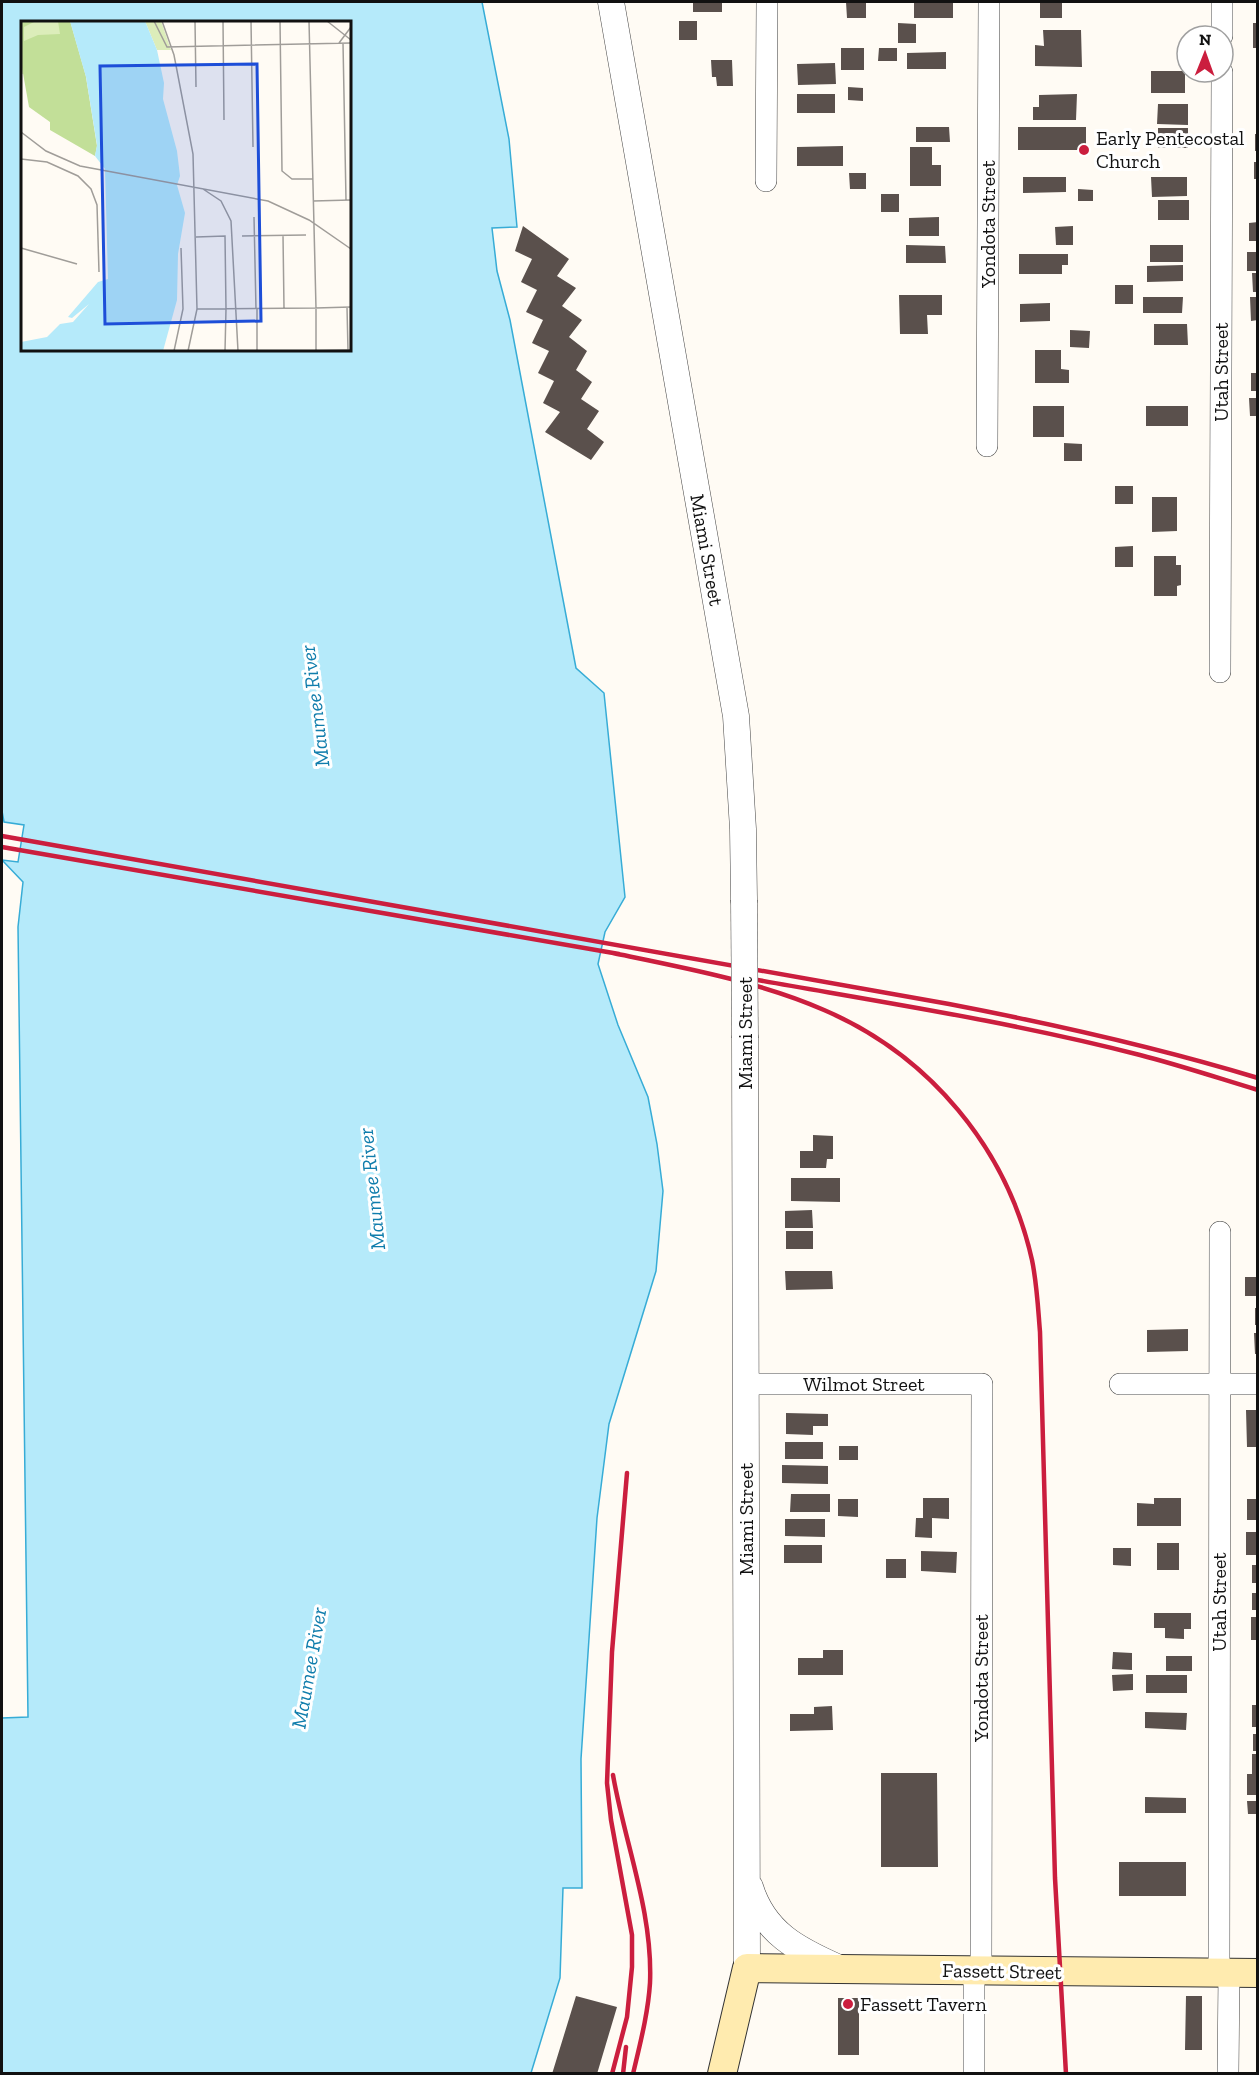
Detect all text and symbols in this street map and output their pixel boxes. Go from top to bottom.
inset map [21,21,351,351]
north arrow [1175,24,1235,84]
text: N [1199,30,1212,49]
place label: Early Pentecostal Church [1096,126,1244,173]
marker: Early Pentecostal Church [1077,143,1091,157]
street label: Yondota Street [976,159,1000,289]
street label: Utah Street [1209,322,1233,422]
street label: Miami Street [685,492,729,608]
water label: Maumee River [295,643,334,768]
street label: Miami Street [733,976,757,1090]
water label: Maumee River [353,1126,390,1251]
street label: Wilmot Street [803,1372,925,1396]
street label: Miami Street [734,1462,758,1576]
street label: Utah Street [1207,1552,1231,1652]
water label: Maumee River [286,1605,332,1730]
street label: Yondota Street [969,1613,993,1743]
street label: Fassett Street [942,1958,1063,1984]
place label: Fassett Tavern [860,1992,987,2016]
marker: Fassett Tavern [841,1997,855,2011]

